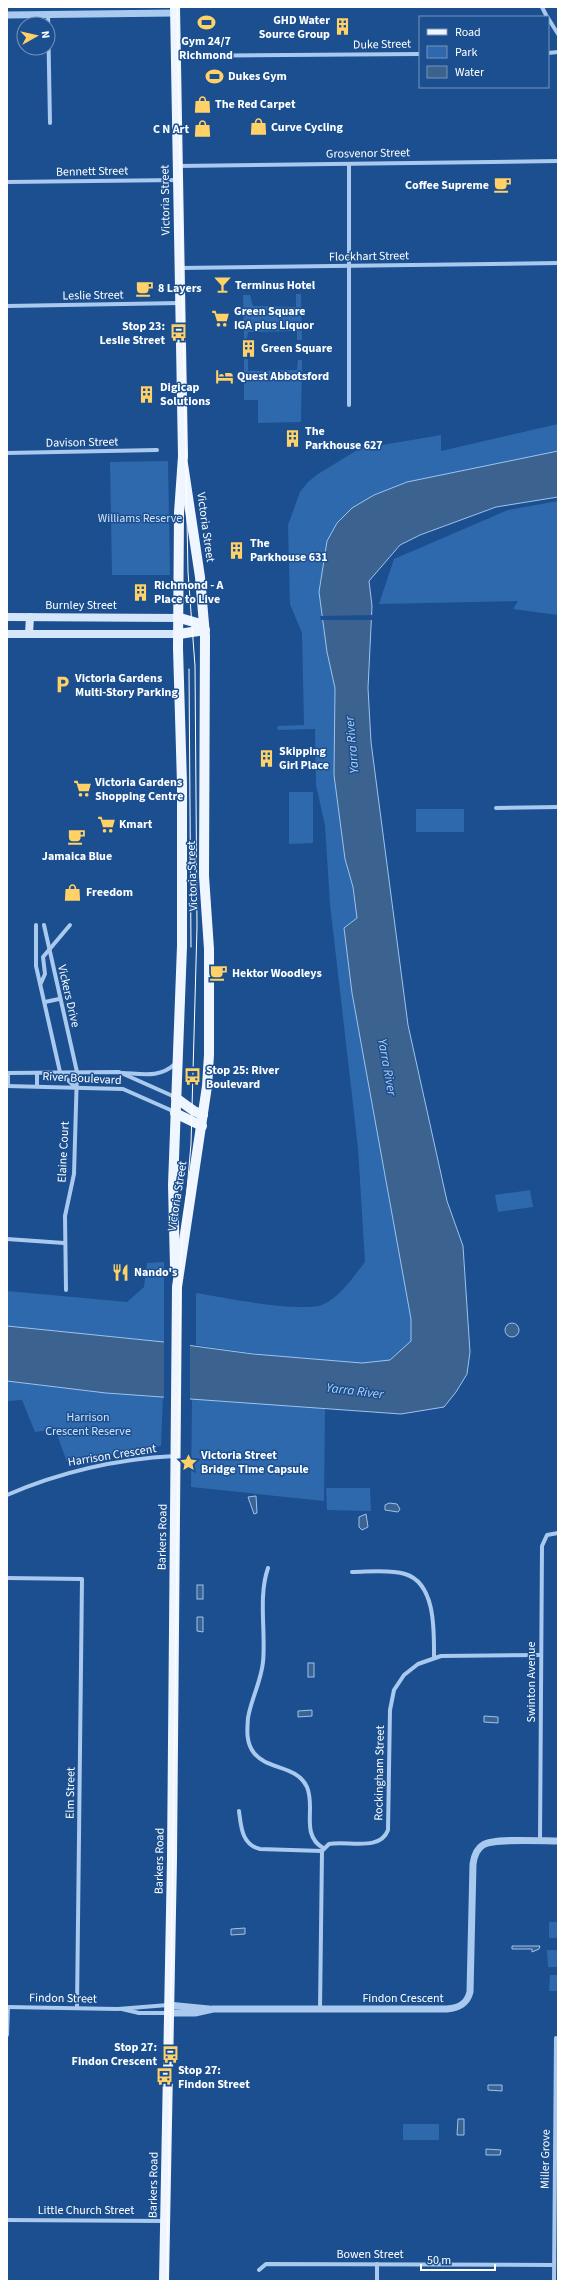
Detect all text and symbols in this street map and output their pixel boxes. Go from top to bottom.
sports icon: Gym 24/7 Richmond [196,12,216,32]
place label: GHD Water Source Group [259,12,330,43]
north arrow [16,16,56,56]
legend [419,16,549,88]
building icon: GHD Water Source Group [333,17,353,37]
text: Road [455,24,481,41]
text: N [37,30,53,39]
place label: Gym 24/7 Richmond [179,33,233,64]
street label: Duke Street [353,35,411,54]
text: Park [455,44,477,61]
text: Water [455,64,485,81]
sports icon: Dukes Gym [205,66,225,86]
place label: Dukes Gym [228,68,287,85]
shop icon: The Red Carpet [192,94,212,114]
place label: The Red Carpet [215,96,296,113]
shop icon: Curve Cycling [248,117,268,137]
shop icon: C N Art [192,119,212,139]
place label: Curve Cycling [271,119,343,136]
place label: C N Art [153,121,189,138]
street label: Grosvenor Street [326,144,410,163]
street label: Bennett Street [56,162,128,181]
street label: Victoria Street [156,165,175,235]
cafe icon: Coffee Supreme [492,175,512,195]
place label: Coffee Supreme [405,177,489,194]
street label: Flockhart Street [329,247,409,266]
bar icon: Terminus Hotel [212,275,232,295]
place label: Terminus Hotel [235,277,316,294]
cafe icon: 8 Layers [135,278,155,298]
place label: 8 Layers [158,280,202,297]
street label: Leslie Street [62,286,124,305]
place label: Green Square IGA plus Liquor [234,303,314,334]
supermarket icon: Green Square IGA plus Liquor [211,308,231,328]
place label: Stop 23: Leslie Street [100,318,165,349]
bus stop icon: Stop 23: Leslie Street [168,323,188,343]
building icon: Green Square [238,338,258,358]
place label: Green Square [261,340,333,357]
hotel icon: Quest Abbotsford [214,366,234,386]
place label: Quest Abbotsford [237,368,329,385]
place label: Digicap Solutions [160,379,210,410]
building icon: Digicap Solutions [137,384,157,404]
place label: The Parkhouse 627 [305,423,383,454]
building icon: The Parkhouse 627 [282,428,302,448]
street label: Davison Street [46,433,118,452]
street label: Victoria Street [192,491,219,563]
park label: Williams Reserve [98,510,182,527]
place label: The Parkhouse 631 [250,535,328,566]
building icon: The Parkhouse 631 [227,540,247,560]
place label: Richmond - A Place to Live [154,577,224,608]
building icon: Richmond - A Place to Live [131,582,151,602]
street label: Burnley Street [45,597,117,614]
place label: Victoria Gardens Multi-Story Parking [74,670,178,701]
parking icon: Victoria Gardens Multi-Story Parking [52,675,72,695]
water label: Yarra River [340,715,363,774]
place label: Skipping Girl Place [279,743,329,774]
building icon: Skipping Girl Place [256,748,276,768]
place label: Victoria Gardens Shopping Centre [94,774,183,805]
supermarket icon: Victoria Gardens Shopping Centre [72,779,92,799]
supermarket icon: Kmart [96,814,116,834]
place label: Kmart [119,816,153,833]
cafe icon: Jamaica Blue [67,827,87,847]
street label: Victoria Street [183,840,202,912]
place label: Jamaica Blue [42,848,112,865]
shop icon: Freedom [63,882,83,902]
place label: Freedom [86,884,133,901]
street label: Vickers Drive [53,963,84,1029]
cafe icon: Hektor Woodleys [209,963,229,983]
place label: Hektor Woodleys [232,965,322,982]
water label: Yarra River [373,1037,401,1098]
place label: Stop 25: River Boulevard [206,1062,279,1093]
bus stop icon: Stop 25: River Boulevard [183,1067,203,1087]
street label: River Boulevard [42,1068,122,1089]
street label: Elaine Court [53,1121,74,1183]
street label: Victoria Street [164,1160,191,1232]
restaurant icon: Nando's [111,1262,131,1282]
place label: Nando's [134,1264,177,1281]
water label: Yarra River [325,1379,385,1404]
park label: Harrison Crescent Reserve [45,1409,131,1440]
street label: Harrison Crescent [67,1440,158,1471]
place label: Victoria Street Bridge Time Capsule [200,1447,309,1478]
place icon: Victoria Street Bridge Time Capsule [178,1452,198,1472]
street label: Barkers Road [153,1504,172,1570]
street label: Swinton Avenue [523,1642,540,1722]
street label: Rockingham Street [370,1725,389,1821]
street label: Elm Street [62,1767,79,1819]
street label: Barkers Road [150,1828,169,1894]
street label: Findon Street [29,1989,97,2008]
street label: Findon Crescent [362,1990,444,2007]
place label: Stop 27: Findon Crescent [72,2039,157,2070]
bus stop icon: Stop 27: Findon Crescent [160,2044,180,2064]
place label: Stop 27: Findon Street [178,2062,250,2093]
bus stop icon: Stop 27: Findon Street [155,2067,175,2087]
street label: Miller Grove [536,2129,555,2189]
street label: Barkers Road [144,2152,163,2218]
street label: Little Church Street [38,2202,134,2219]
street label: Bowen Street [336,2246,404,2263]
scale bar [421,2246,495,2272]
text: 50 m [427,2252,451,2269]

